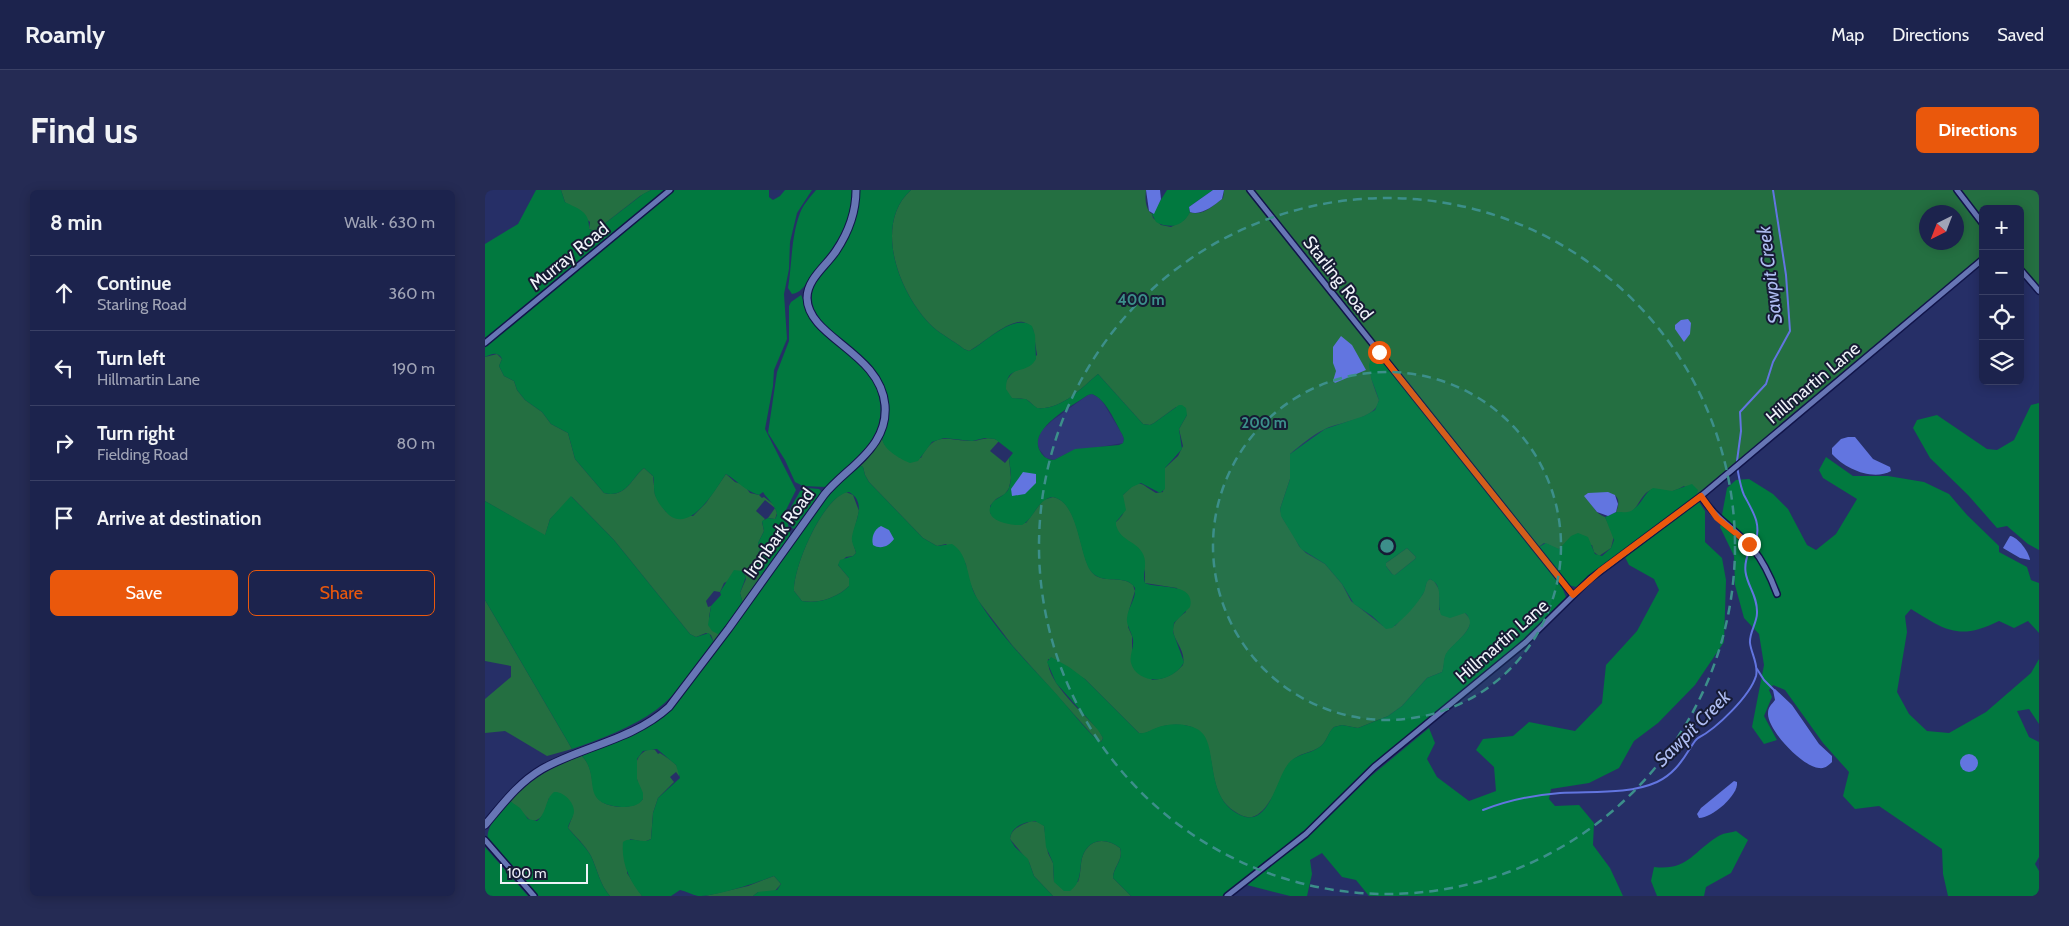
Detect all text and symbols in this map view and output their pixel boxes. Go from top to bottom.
text: Roamly [25,20,105,49]
text: Map [1831,24,1864,46]
text: Directions [1892,24,1969,46]
text: Saved [1997,24,2044,46]
button: Directions [1916,107,2039,153]
text: Find us [30,109,138,152]
north arrow [1919,205,1964,250]
map controls [1979,205,2024,385]
button: + [1979,205,2024,250]
text: 8 min [50,210,102,235]
text: Walk · 630 m [344,213,435,232]
street label: Murray Road [525,217,613,295]
water label: Sawpit Creek [1752,224,1787,325]
street label: Starling Road [1298,232,1378,324]
button: − [1979,250,2024,295]
text: Continue [97,272,171,295]
icon: ahead [50,279,78,307]
text: 360 m [388,284,435,303]
text: 400 m [1118,291,1164,309]
text: Starling Road [97,295,187,314]
button: locate [1979,295,2024,340]
street label: Hillmartin Lane [1762,337,1864,429]
button: layers [1979,340,2024,385]
route start [1368,341,1391,364]
text: Turn left [97,347,165,370]
icon: left [50,354,78,382]
text: 190 m [392,359,435,378]
text: Hillmartin Lane [97,370,200,389]
text: 200 m [1241,414,1287,432]
text: Turn right [97,422,175,445]
icon: right [50,429,78,457]
text: 80 m [397,434,435,453]
text: Fielding Road [97,445,188,464]
street label: Ironbark Road [739,484,819,582]
icon: arrive [50,504,78,532]
text: Arrive at destination [97,507,261,530]
route end [1738,533,1761,556]
centre of rings [1378,537,1396,555]
button: Save [50,570,238,616]
button: Share [248,570,435,616]
street label: Hillmartin Lane [1451,595,1553,687]
water label: Sawpit Creek [1649,685,1736,771]
scale bar [500,861,587,884]
text: 100 m [507,864,547,882]

